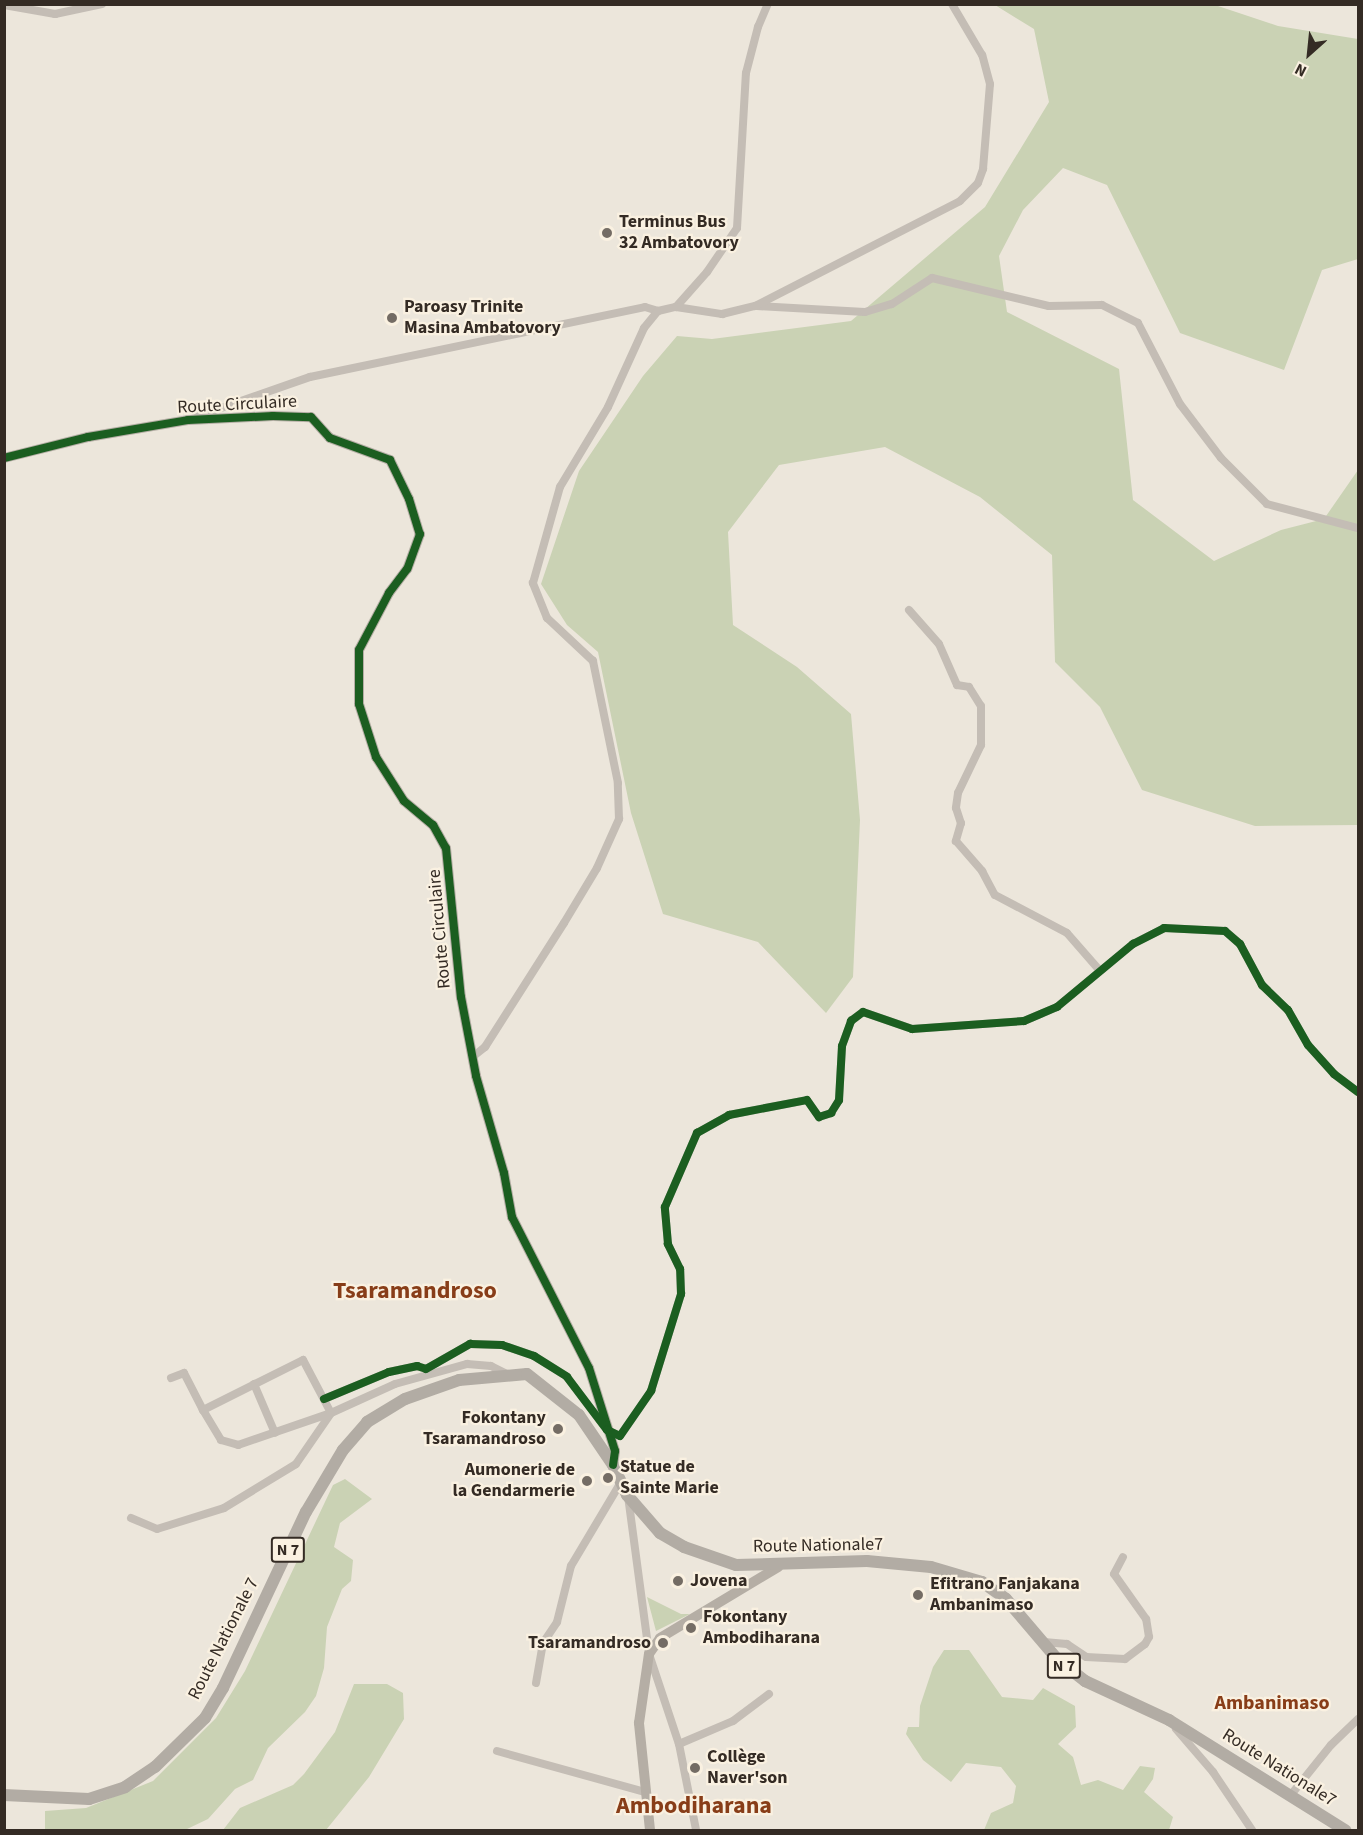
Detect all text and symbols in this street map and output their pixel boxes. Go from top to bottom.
north arrow [1279,24,1339,84]
text: N [1291,58,1311,82]
place label: Terminus Bus 32 Ambatovory [619,212,739,254]
marker: Terminus Bus 32 Ambatovory [600,226,614,240]
place label: Paroasy Trinite Masina Ambatovory [404,297,561,340]
marker: Paroasy Trinite Masina Ambatovory [385,311,399,325]
street label: Route Circulaire [177,391,297,419]
street label: Route Circulaire [424,868,456,990]
district label: Tsaramandroso [333,1277,497,1305]
place label: Fokontany Tsaramandroso [423,1408,546,1450]
marker: Fokontany Tsaramandroso [551,1422,565,1436]
place label: Statue de Sainte Marie [620,1457,719,1500]
place label: Aumonerie de la Gendarmerie [452,1460,575,1502]
marker: Statue de Sainte Marie [601,1471,615,1485]
marker: Aumonerie de la Gendarmerie [580,1474,594,1488]
street label: Route Nationale7 [753,1534,883,1558]
road number: N 7 [270,1537,306,1563]
place label: Jovena [690,1570,747,1592]
marker: Jovena [671,1574,685,1588]
place label: Efitrano Fanjakana Ambanimaso [930,1574,1080,1616]
street label: Route Nationale 7 [184,1575,264,1703]
marker: Efitrano Fanjakana Ambanimaso [911,1588,925,1602]
place label: Fokontany Ambodiharana [703,1607,820,1650]
marker: Fokontany Ambodiharana [684,1621,698,1635]
place label: Tsaramandroso [528,1632,651,1654]
marker: Tsaramandroso [656,1636,670,1650]
road number: N 7 [1046,1653,1082,1679]
district label: Ambanimaso [1215,1691,1329,1715]
street label: Route Nationale7 [1218,1724,1340,1812]
place label: Collège Naver'son [707,1747,788,1790]
marker: Collège Naver'son [688,1761,702,1775]
district label: Ambodiharana [616,1792,772,1820]

